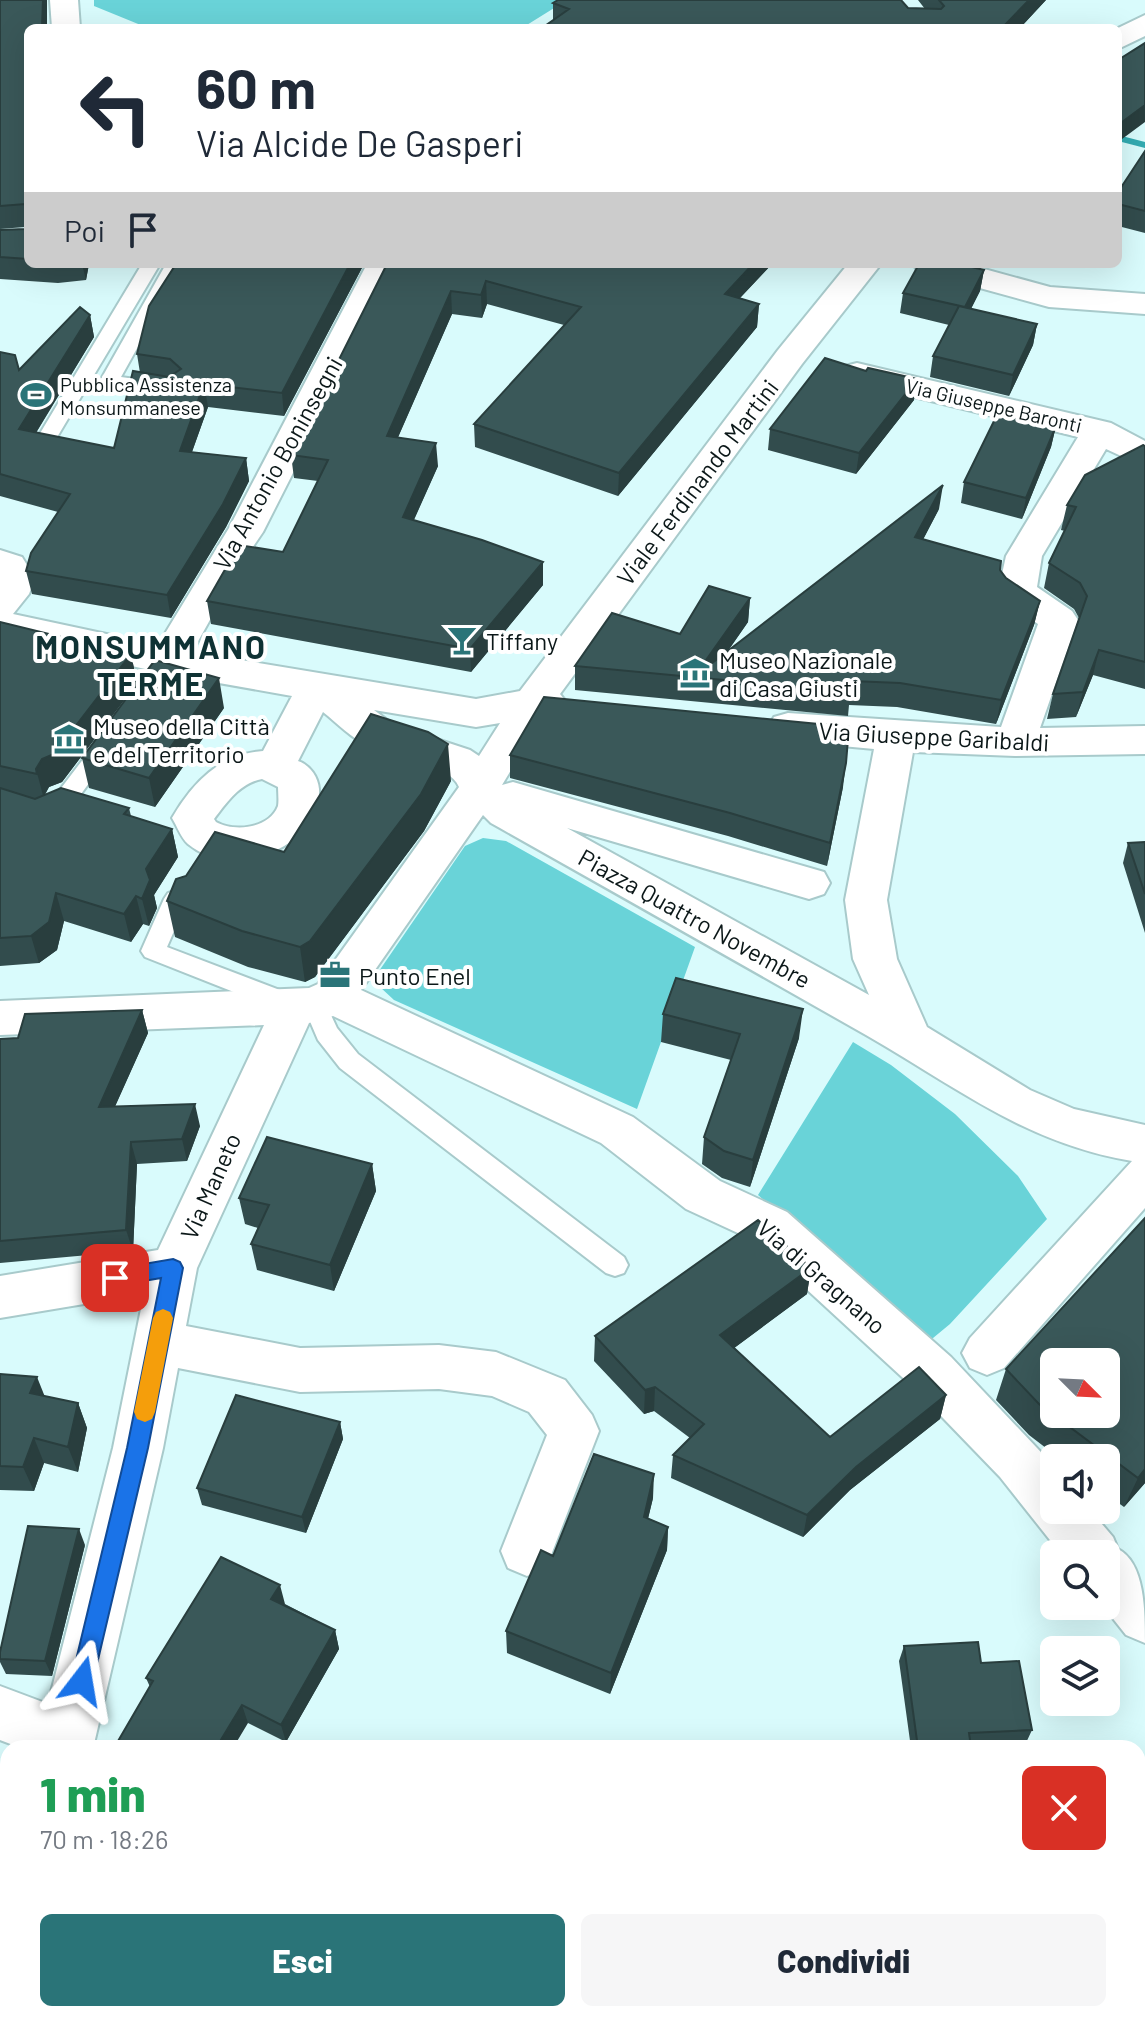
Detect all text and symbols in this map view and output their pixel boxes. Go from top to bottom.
text: 60 m [196,53,316,120]
icon: left [64,56,168,160]
text: Via Alcide De Gasperi [196,121,523,164]
icon: arrive [121,208,165,252]
text: Poi [64,212,105,248]
street label: Via Antonio Boninsegni [206,351,348,575]
place label: Pubblica Assistenza Monsummanese [60,372,232,419]
street label: Viale Ferdinando Martini [610,373,784,591]
street label: Via Giuseppe Baronti [904,373,1084,437]
sports icon: Pubblica Assistenza Monsummanese [19,378,53,412]
bar icon: Tiffany [445,623,479,657]
place label: Tiffany [486,626,558,655]
district label: MONSUMMANO TERME [35,627,267,702]
place label: Museo Nazionale di Casa Giusti [719,645,893,702]
museum icon: Museo Nazionale di Casa Giusti [678,656,712,690]
place label: Museo della Città e del Territorio [93,711,270,768]
street label: Via Giuseppe Garibaldi [818,715,1050,757]
museum icon: Museo della Città e del Territorio [52,722,86,756]
street label: Piazza Quattro Novembre [574,842,816,994]
office icon: Punto Enel [318,958,352,992]
place label: Punto Enel [359,961,471,990]
street label: Via Maneto [174,1128,246,1244]
street label: Via di Gragnano [752,1212,892,1340]
pin [81,1244,149,1312]
icon: arrive [93,1256,137,1300]
north arrow [1040,1348,1120,1428]
map controls [1040,1348,1120,1716]
button: sound [1040,1444,1120,1524]
button: search [1040,1540,1120,1620]
button: layers [1040,1636,1120,1716]
position arrow [40,1639,124,1723]
text: 1 min [40,1764,146,1822]
button: close [1022,1766,1106,1850]
text: 70 m · 18:26 [40,1823,168,1854]
button: Esci [40,1914,565,2006]
button: Condividi [581,1914,1106,2006]

